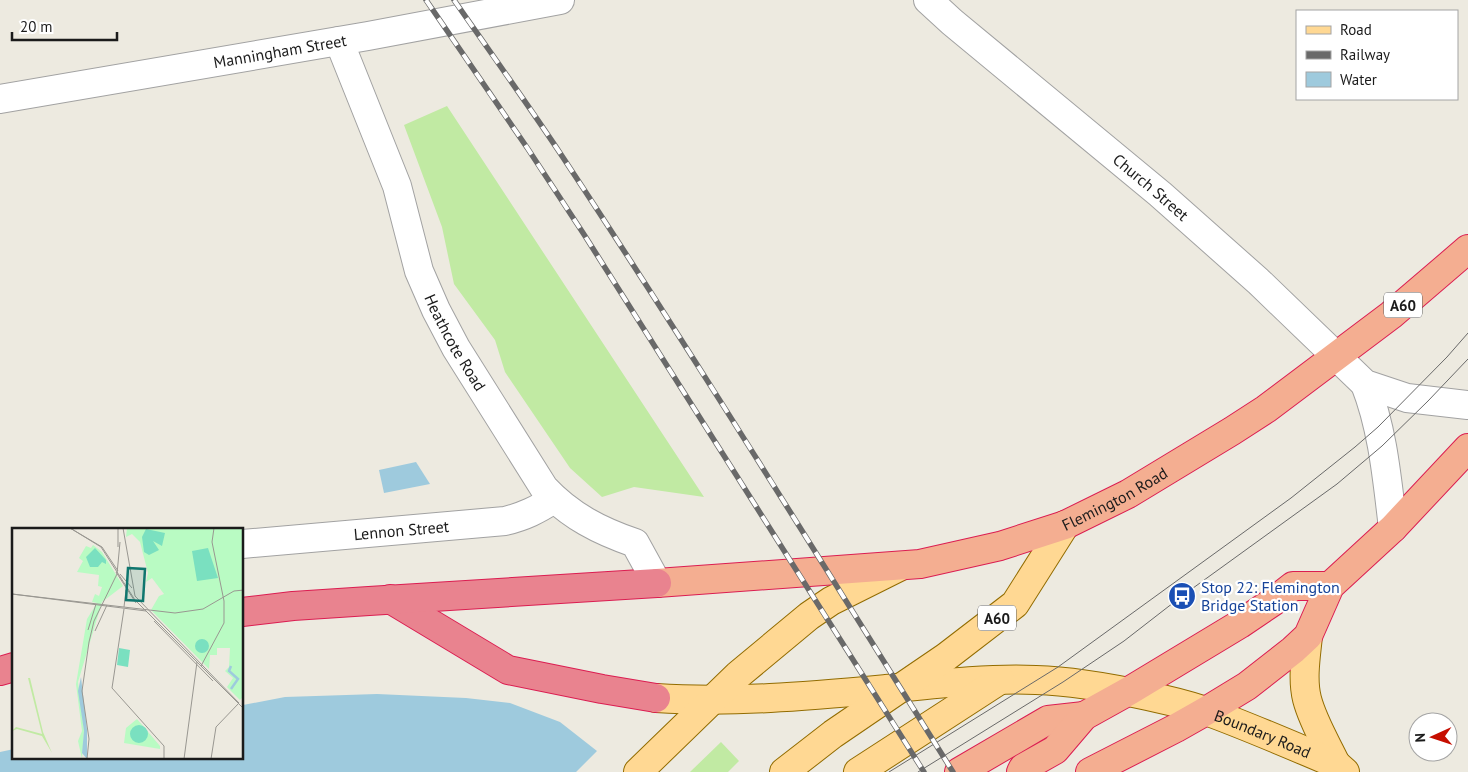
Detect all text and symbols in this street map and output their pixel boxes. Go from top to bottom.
scale bar [12,10,118,42]
legend [1296,10,1458,100]
text: 20 m [20,17,53,36]
text: Road [1340,20,1372,39]
street label: Manningham Street [212,30,349,72]
text: Railway [1340,45,1390,64]
text: Water [1340,70,1377,89]
street label: Church Street [1109,149,1193,225]
street label: Heathcote Road [420,291,490,394]
road number: A60 [1384,292,1422,318]
street label: Flemington Road [1059,463,1171,535]
street label: Lennon Street [353,516,450,544]
inset map [12,528,244,760]
place label: Stop 22: Flemington Bridge Station [1201,577,1340,615]
bus stop icon: Stop 22: Flemington Bridge Station [1167,581,1197,611]
road number: A60 [978,606,1016,630]
street label: Boundary Road [1212,705,1314,762]
north arrow [1408,712,1458,762]
text: N [1411,733,1429,743]

